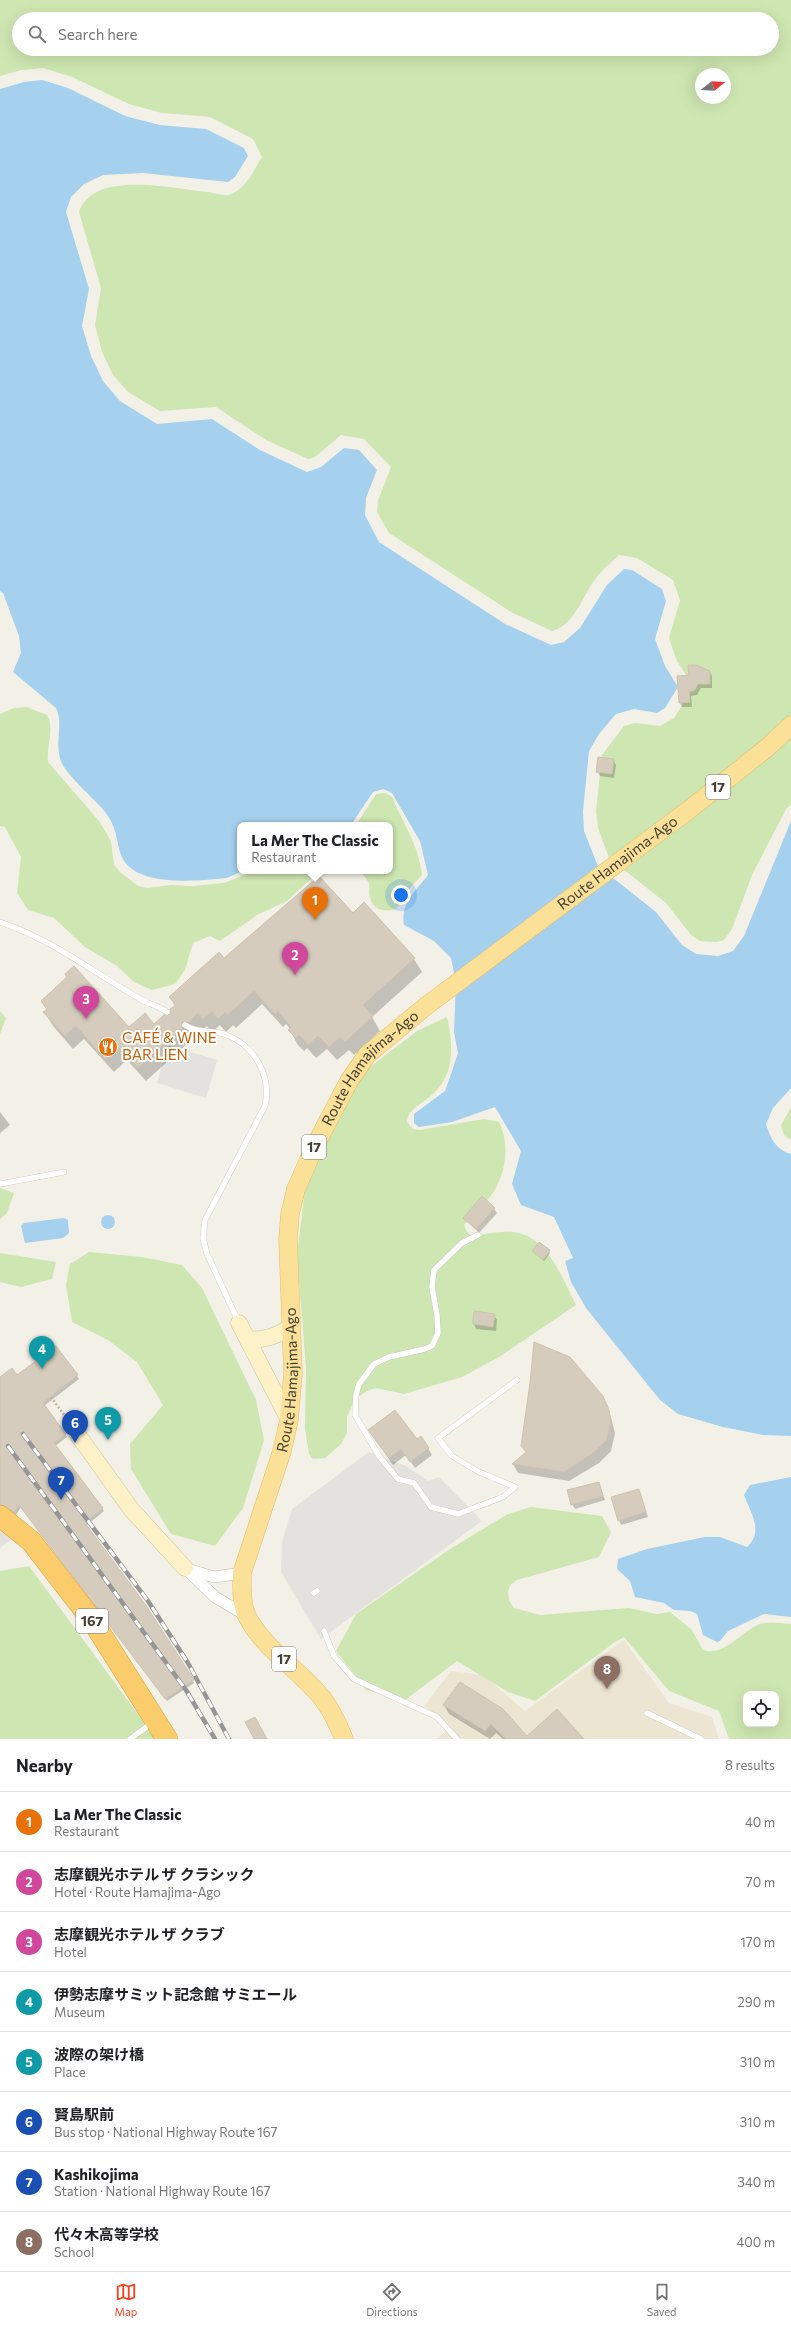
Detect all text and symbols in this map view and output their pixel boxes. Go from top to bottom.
search box [12,12,779,56]
icon: search [26,23,48,45]
text: Search here [58,25,137,43]
north arrow [695,68,731,104]
road number: 17 [706,775,730,799]
street label: Route Hamajima-Ago [553,811,681,913]
popup [237,822,393,874]
text: La Mer The Classic [251,831,379,849]
text: Restaurant [251,849,316,865]
your location [391,885,411,905]
pin: 1 [302,887,328,920]
pin: 2 [282,942,308,975]
pin: 3 [73,986,99,1019]
street label: Route Hamajima-Ago [317,1006,422,1128]
place label: CAFÉ & WINE BAR LIEN [122,1027,217,1063]
restaurant icon: CAFÉ & WINE BAR LIEN [97,1036,119,1058]
road number: 17 [302,1135,326,1159]
street label: Route Hamajima-Ago [272,1307,301,1454]
pin: 4 [29,1336,55,1369]
pin: 5 [95,1407,121,1440]
pin: 6 [62,1410,88,1443]
pin: 7 [48,1467,74,1500]
road number: 167 [76,1609,108,1633]
road number: 17 [272,1647,296,1671]
pin: 8 [594,1656,620,1689]
map controls [743,1691,779,1727]
button: locate [743,1691,779,1727]
text: Nearby [16,1755,73,1776]
text: 8 results [725,1757,775,1773]
text: La Mer The Classic [54,1805,182,1823]
text: 1 [26,1814,32,1830]
text: 40 m [745,1814,775,1830]
text: Restaurant [54,1823,119,1839]
text: 志摩観光ホテル ザ クラシック [54,1865,254,1883]
text: 2 [25,1874,33,1890]
text: 70 m [746,1874,775,1890]
text: Hotel · Route Hamajima-Ago [54,1884,221,1900]
text: 志摩観光ホテル ザ クラブ [54,1925,225,1943]
text: 3 [25,1934,33,1950]
text: 170 m [740,1934,775,1950]
text: Hotel [54,1944,87,1960]
text: 伊勢志摩サミット記念館 サミエール [54,1985,297,2003]
text: 4 [25,1994,33,2010]
text: 290 m [738,1994,775,2010]
text: Museum [54,2004,105,2020]
text: 波際の架け橋 [54,2045,144,2063]
text: 5 [25,2054,33,2070]
text: 310 m [740,2054,775,2070]
text: Place [54,2064,86,2080]
text: 賢島駅前 [54,2105,114,2123]
text: 6 [25,2114,33,2130]
text: 310 m [740,2114,775,2130]
text: Bus stop · National Highway Route 167 [54,2124,278,2140]
text: Kashikojima [54,2165,139,2183]
text: 7 [25,2174,33,2190]
text: 340 m [737,2174,775,2190]
text: Station · National Highway Route 167 [54,2183,270,2199]
text: 代々木高等学校 [54,2225,159,2243]
text: 8 [25,2234,33,2250]
text: 400 m [736,2234,775,2250]
text: School [54,2244,94,2260]
tab: Map [115,2281,137,2318]
tab: Directions [366,2281,418,2318]
tab: Saved [647,2281,676,2318]

